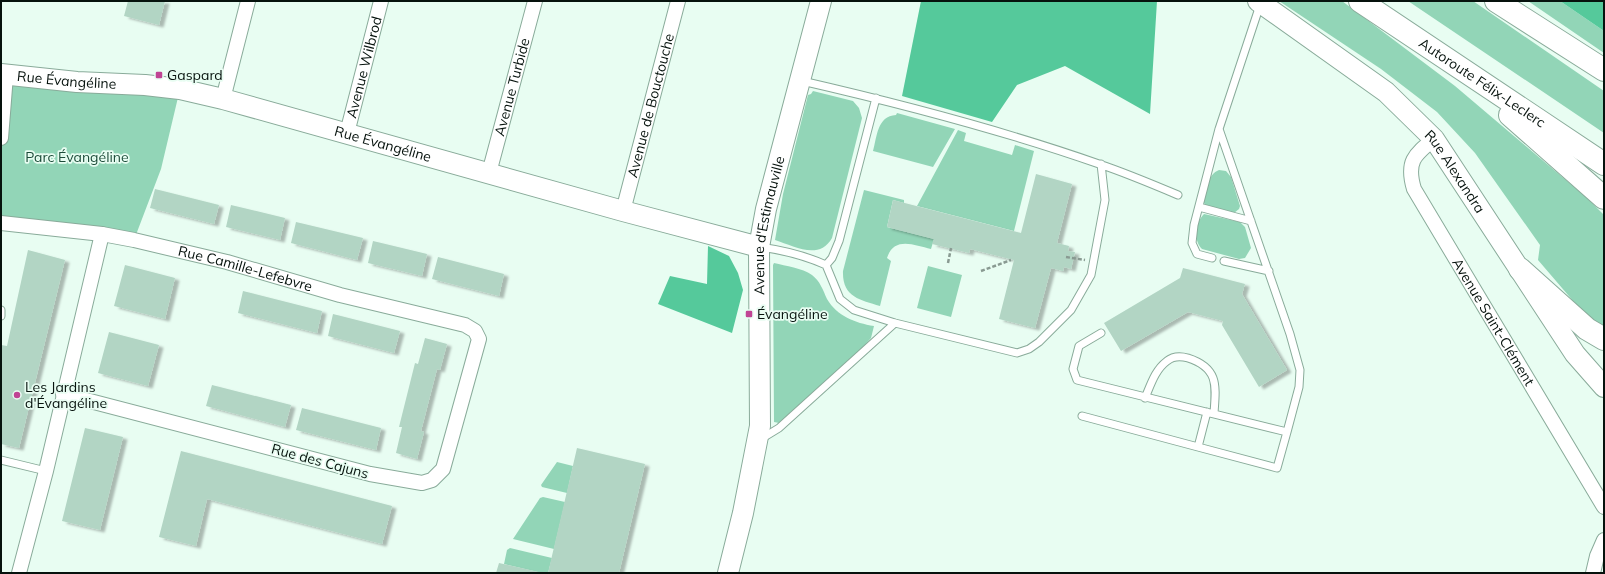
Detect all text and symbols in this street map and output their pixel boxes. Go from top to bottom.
street label: Avenue Wilbrod [342,14,386,120]
street label: Avenue de Bouctouche [623,31,678,180]
street label: Autoroute Félix-Leclerc [1416,34,1549,131]
street label: Avenue Turbide [490,36,534,138]
place label: Gaspard [167,66,223,84]
street label: Rue Évangéline [16,67,117,93]
marker: Gaspard [154,70,164,80]
street label: Rue Évangéline [333,122,433,166]
street label: Rue Alexandra [1421,126,1489,217]
park label: Parc Évangéline [25,148,129,166]
street label: Avenue d'Estimauville [750,154,789,295]
street label: Rue Camille-Lefebvre [176,242,315,295]
street label: Avenue Saint-Clément [1448,255,1538,389]
place label: Évangéline [757,305,828,323]
marker: Évangéline [744,309,754,319]
place label: Les Jardins d'Évangéline [25,378,107,412]
marker: Les Jardins d'Évangéline [12,390,22,400]
street label: Rue des Cajuns [269,439,371,483]

